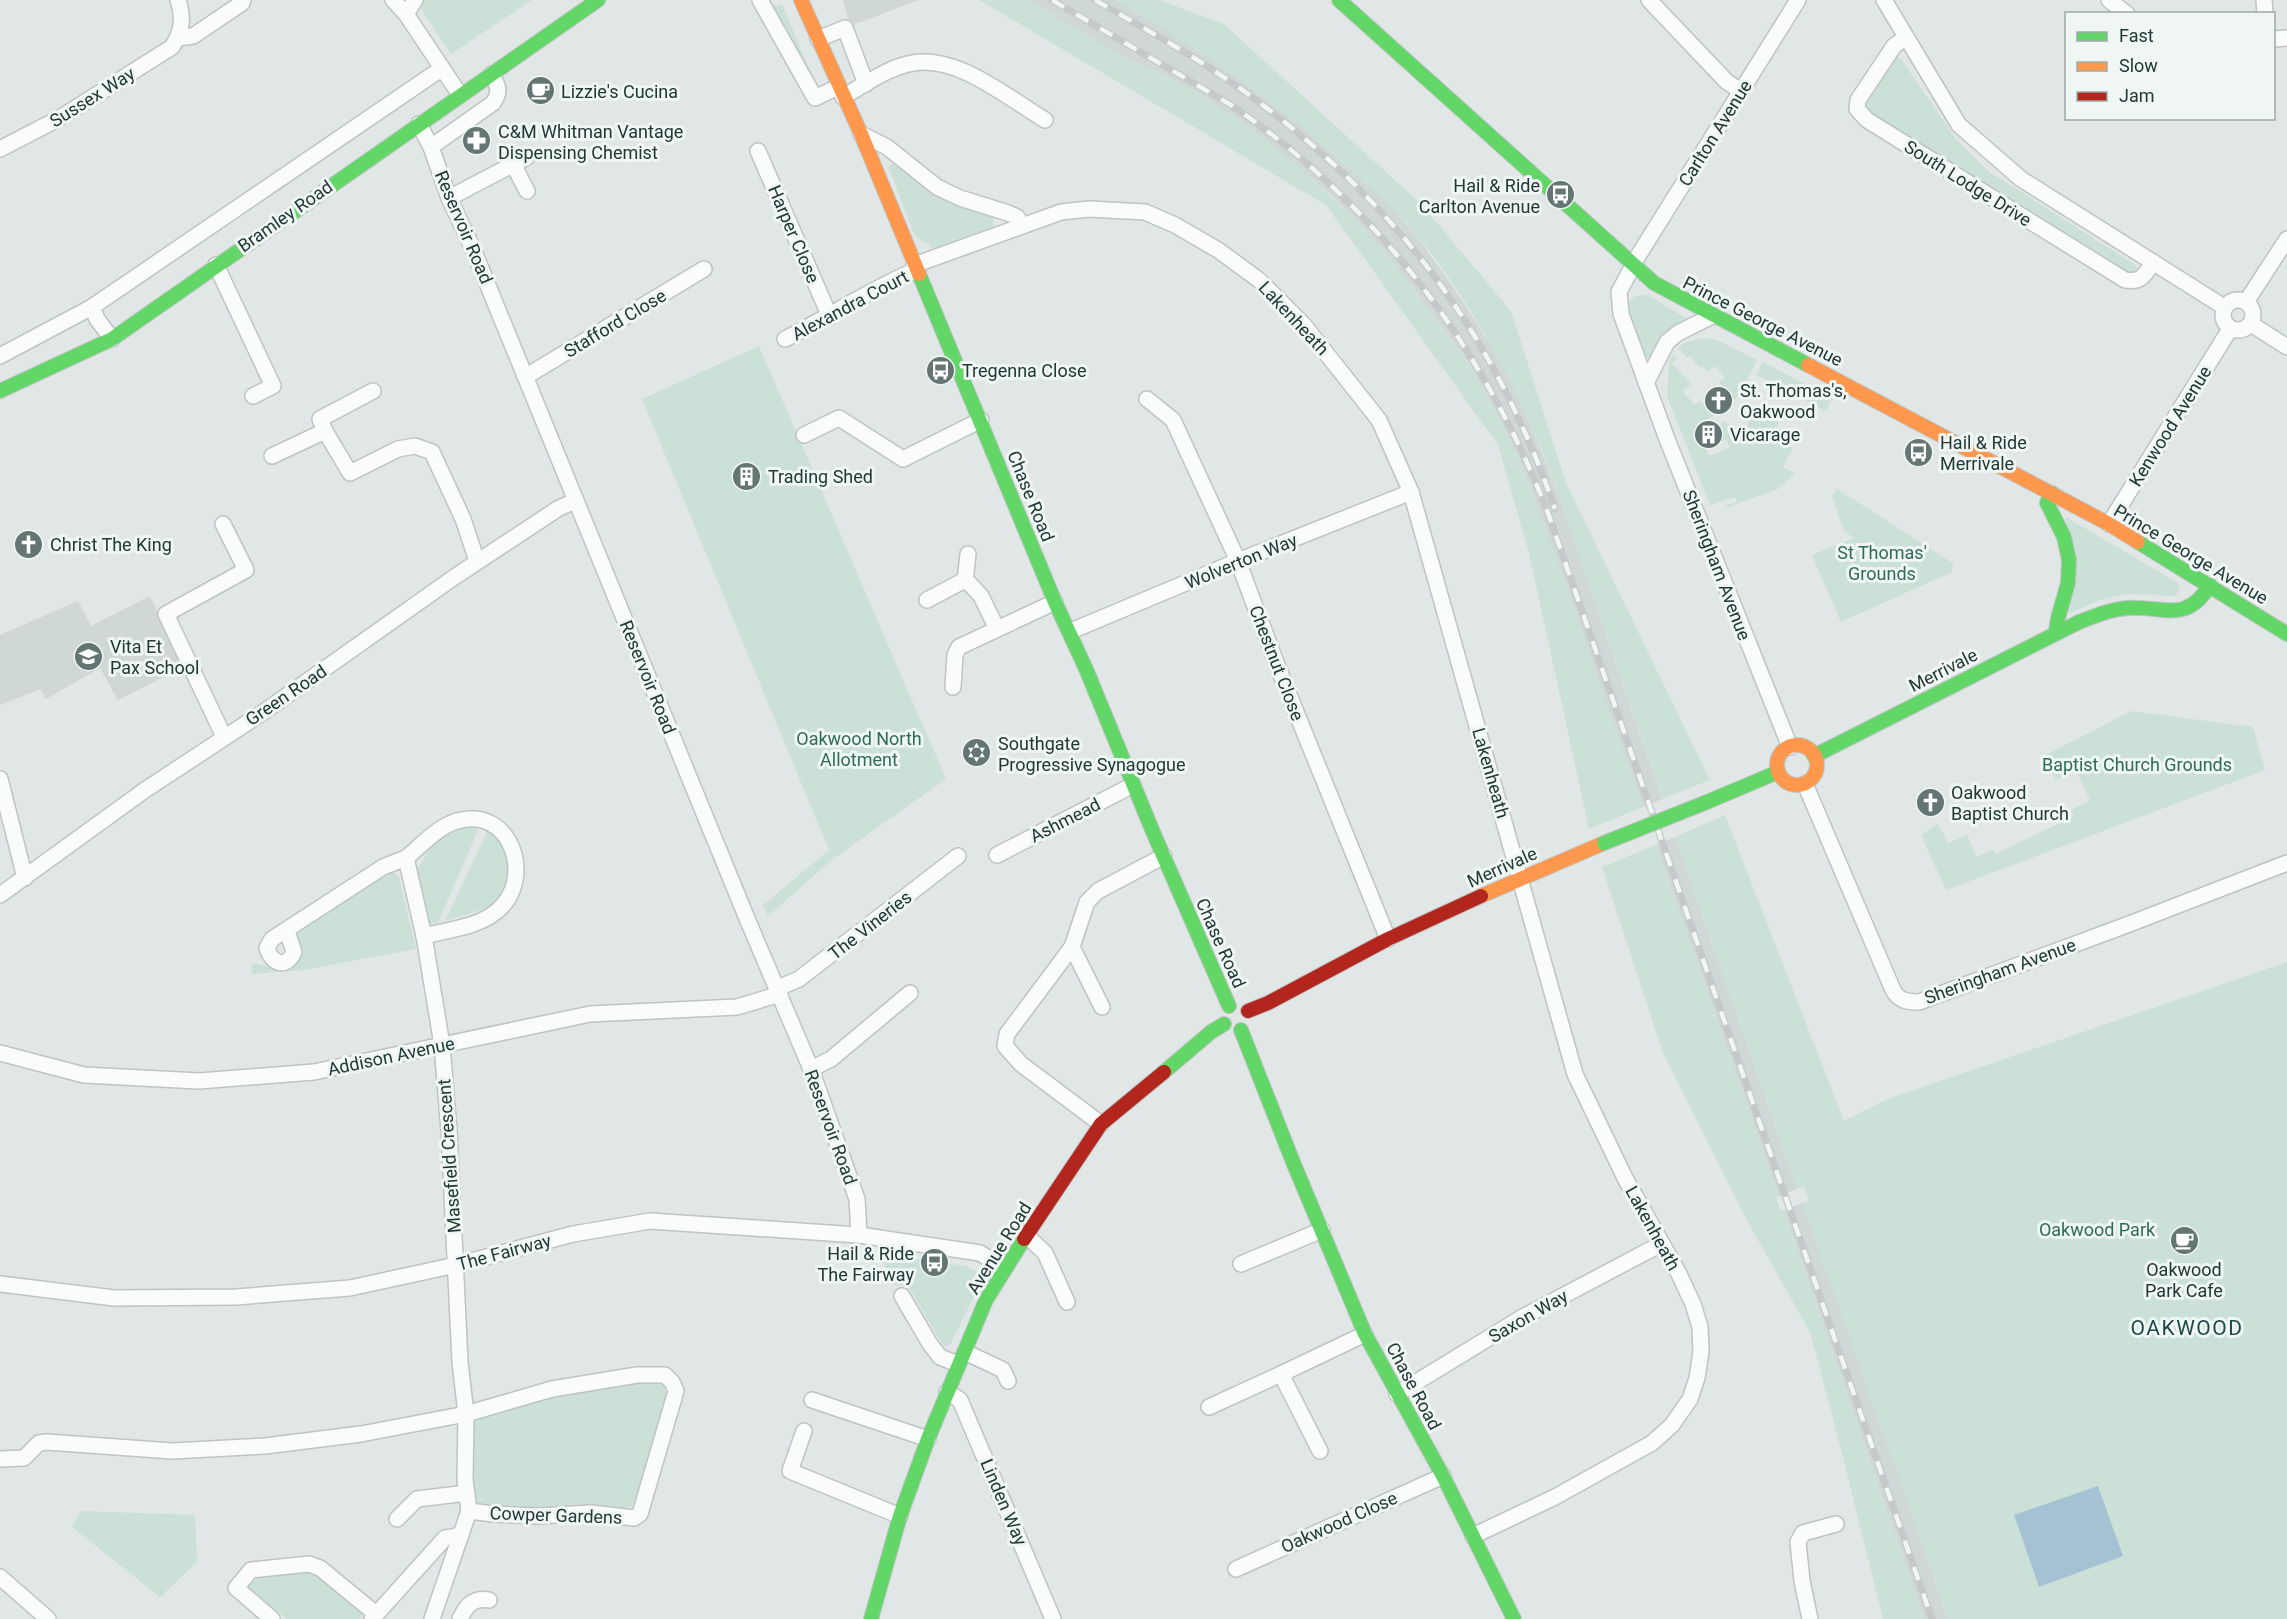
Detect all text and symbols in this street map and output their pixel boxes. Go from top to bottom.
legend [2065,12,2275,120]
text: Fast [2119,25,2154,46]
text: Slow [2119,55,2158,76]
street label: Sussex Way [46,62,139,131]
cafe icon: Lizzie's Cucina [524,75,556,107]
street label: Carlton Avenue [1674,76,1756,190]
place label: Lizzie's Cucina [561,81,678,102]
text: Jam [2119,85,2155,106]
place label: C&M Whitman Vantage Dispensing Chemist [498,121,683,163]
pharmacy icon: C&M Whitman Vantage Dispensing Chemist [461,125,493,157]
street label: South Lodge Drive [1901,135,2035,231]
street label: Reservoir Road [431,167,497,287]
place label: Hail & Ride Carlton Avenue [1419,175,1540,217]
street label: Bramley Road [234,176,336,256]
bus stop icon: Hail & Ride Carlton Avenue [1545,179,1577,211]
street label: Harper Close [764,182,824,286]
street label: Alexandra Court [788,265,912,345]
street label: Prince George Avenue [1680,272,1846,370]
street label: Lakenheath [1255,277,1333,359]
street label: Stafford Close [560,284,670,362]
bus stop icon: Tregenna Close [925,354,957,386]
place label: Tregenna Close [962,360,1087,381]
street label: Kenwood Avenue [2125,362,2215,490]
place label: St. Thomas's, Oakwood [1740,380,1847,422]
church icon: St. Thomas's, Oakwood [1703,384,1735,416]
building icon: Vicarage [1693,418,1725,450]
place label: Vicarage [1730,424,1800,445]
place label: Hail & Ride Merrivale [1940,432,2027,474]
bus stop icon: Hail & Ride Merrivale [1903,436,1935,468]
street label: Chase Road [1003,448,1059,544]
building icon: Trading Shed [731,460,763,492]
place label: Trading Shed [768,466,873,487]
street label: Sheringham Avenue [1679,487,1755,643]
street label: Prince George Avenue [2110,500,2272,608]
church icon: Christ The King [13,528,45,560]
street label: Wolverton Way [1182,529,1301,593]
place label: Christ The King [50,534,172,555]
park label: St Thomas' Grounds [1837,542,1927,584]
street label: Chestnut Close [1245,602,1309,724]
street label: Reservoir Road [616,617,680,737]
place label: Vita Et Pax School [110,636,199,678]
school or university icon: Vita Et Pax School [73,640,105,672]
street label: Merrivale [1905,644,1981,696]
street label: Green Road [242,660,330,730]
street label: Lakenheath [1468,725,1514,821]
park label: Oakwood North Allotment [796,728,922,770]
place label: Southgate Progressive Synagogue [998,733,1186,775]
synagogue icon: Southgate Progressive Synagogue [961,737,993,769]
park label: Baptist Church Grounds [2042,754,2232,775]
place label: Oakwood Baptist Church [1951,782,2069,824]
church icon: Oakwood Baptist Church [1914,786,1946,818]
street label: Ashmead [1026,793,1104,847]
street label: Merrivale [1464,842,1540,892]
street label: The Vineries [824,886,916,964]
street label: Chase Road [1192,895,1250,991]
street label: Sheringham Avenue [1921,934,2079,1008]
street label: Addison Avenue [326,1032,456,1080]
street label: Reservoir Road [800,1067,862,1187]
street label: Masefield Crescent [433,1078,465,1234]
street label: Lakenheath [1621,1182,1685,1274]
street label: Avenue Road [962,1198,1036,1298]
park label: Oakwood Park [2039,1219,2156,1240]
cafe icon: Oakwood Park Cafe [2168,1224,2200,1256]
street label: The Fairway [455,1229,554,1275]
place label: Hail & Ride The Fairway [818,1243,914,1285]
bus stop icon: Hail & Ride The Fairway [919,1247,951,1279]
place label: Oakwood Park Cafe [2145,1259,2223,1301]
street label: Saxon Way [1485,1285,1572,1347]
district label: OAKWOOD [2131,1316,2243,1340]
street label: Chase Road [1382,1339,1446,1433]
street label: Linden Way [976,1456,1032,1549]
street label: Oakwood Close [1278,1487,1400,1557]
street label: Cowper Gardens [489,1502,623,1528]

